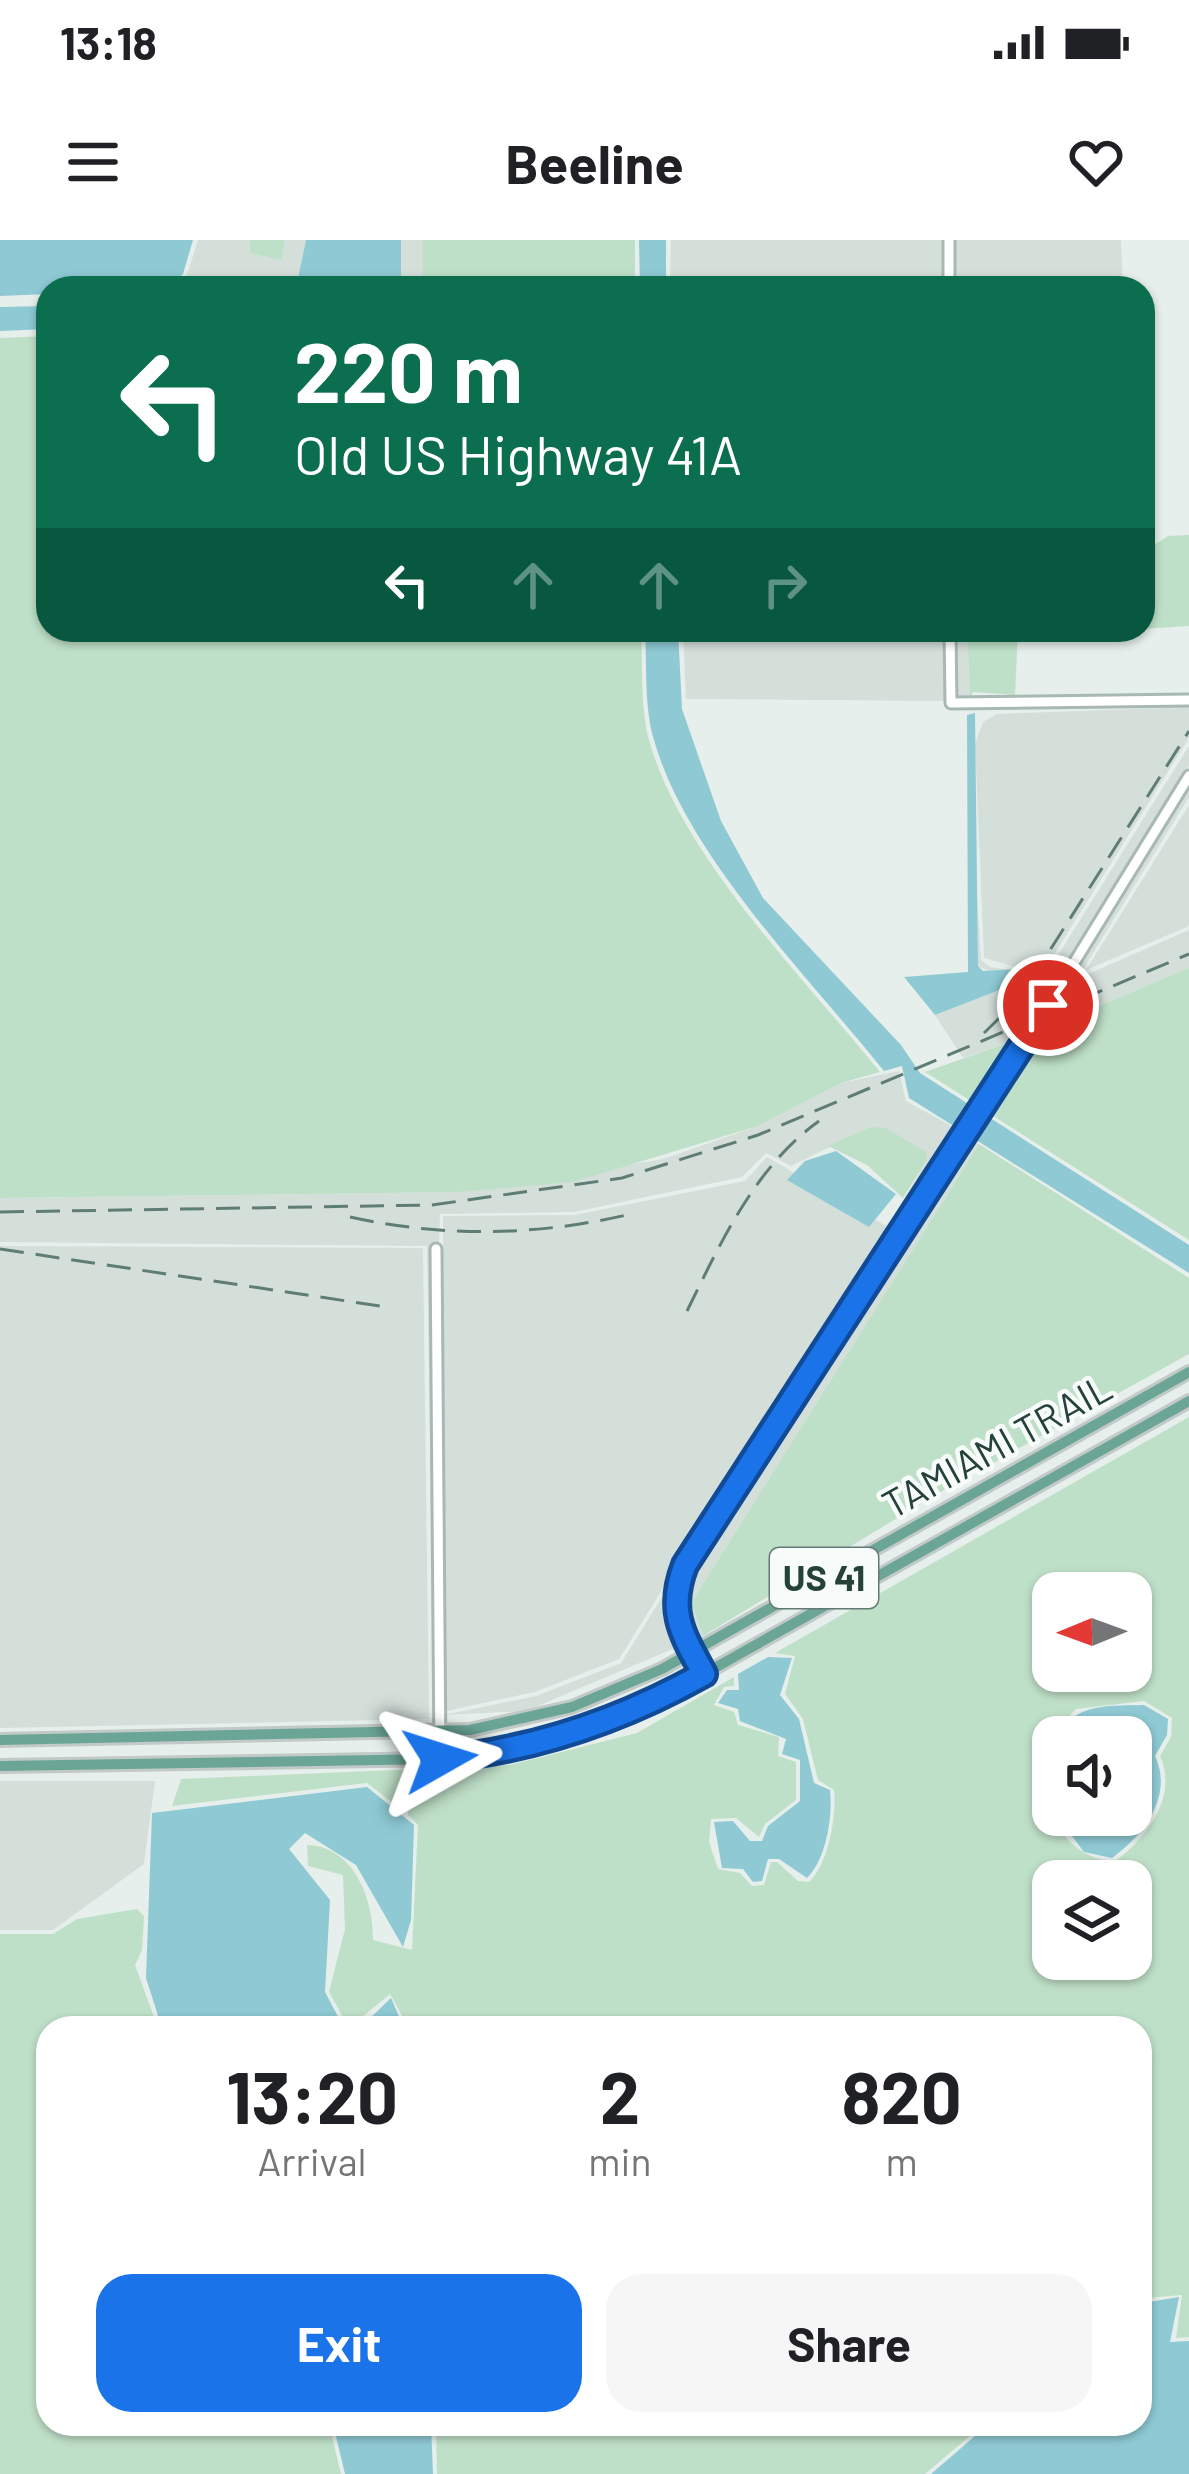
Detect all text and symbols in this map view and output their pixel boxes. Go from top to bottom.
text: 13:18 [60,15,157,69]
icon: menu [60,129,126,195]
icon: heart [1063,129,1129,195]
text: Beeline [505,130,684,195]
text: 220 m [294,319,523,420]
icon: left [96,324,252,480]
text: Old US Highway 41A [294,421,742,486]
icon: left [374,552,440,618]
icon: ahead [500,552,566,618]
icon: ahead [626,552,692,618]
icon: right [752,552,818,618]
pin [997,954,1099,1056]
icon: arrive [1015,972,1081,1038]
street label: TAMIAMI TRAIL [874,1362,1119,1527]
road number: US 41 [770,1548,878,1608]
north arrow [1032,1572,1152,1692]
map controls [1032,1572,1152,1980]
position arrow [377,1696,503,1822]
button: sound [1032,1716,1152,1836]
button: layers [1032,1860,1152,1980]
text: 13:20 [226,2052,398,2138]
text: 2 [600,2052,640,2138]
text: 820 [842,2052,962,2138]
text: Arrival [258,2137,367,2184]
text: min [588,2137,651,2184]
text: m [886,2137,918,2184]
button: Exit [96,2274,582,2412]
button: Share [606,2274,1092,2412]

